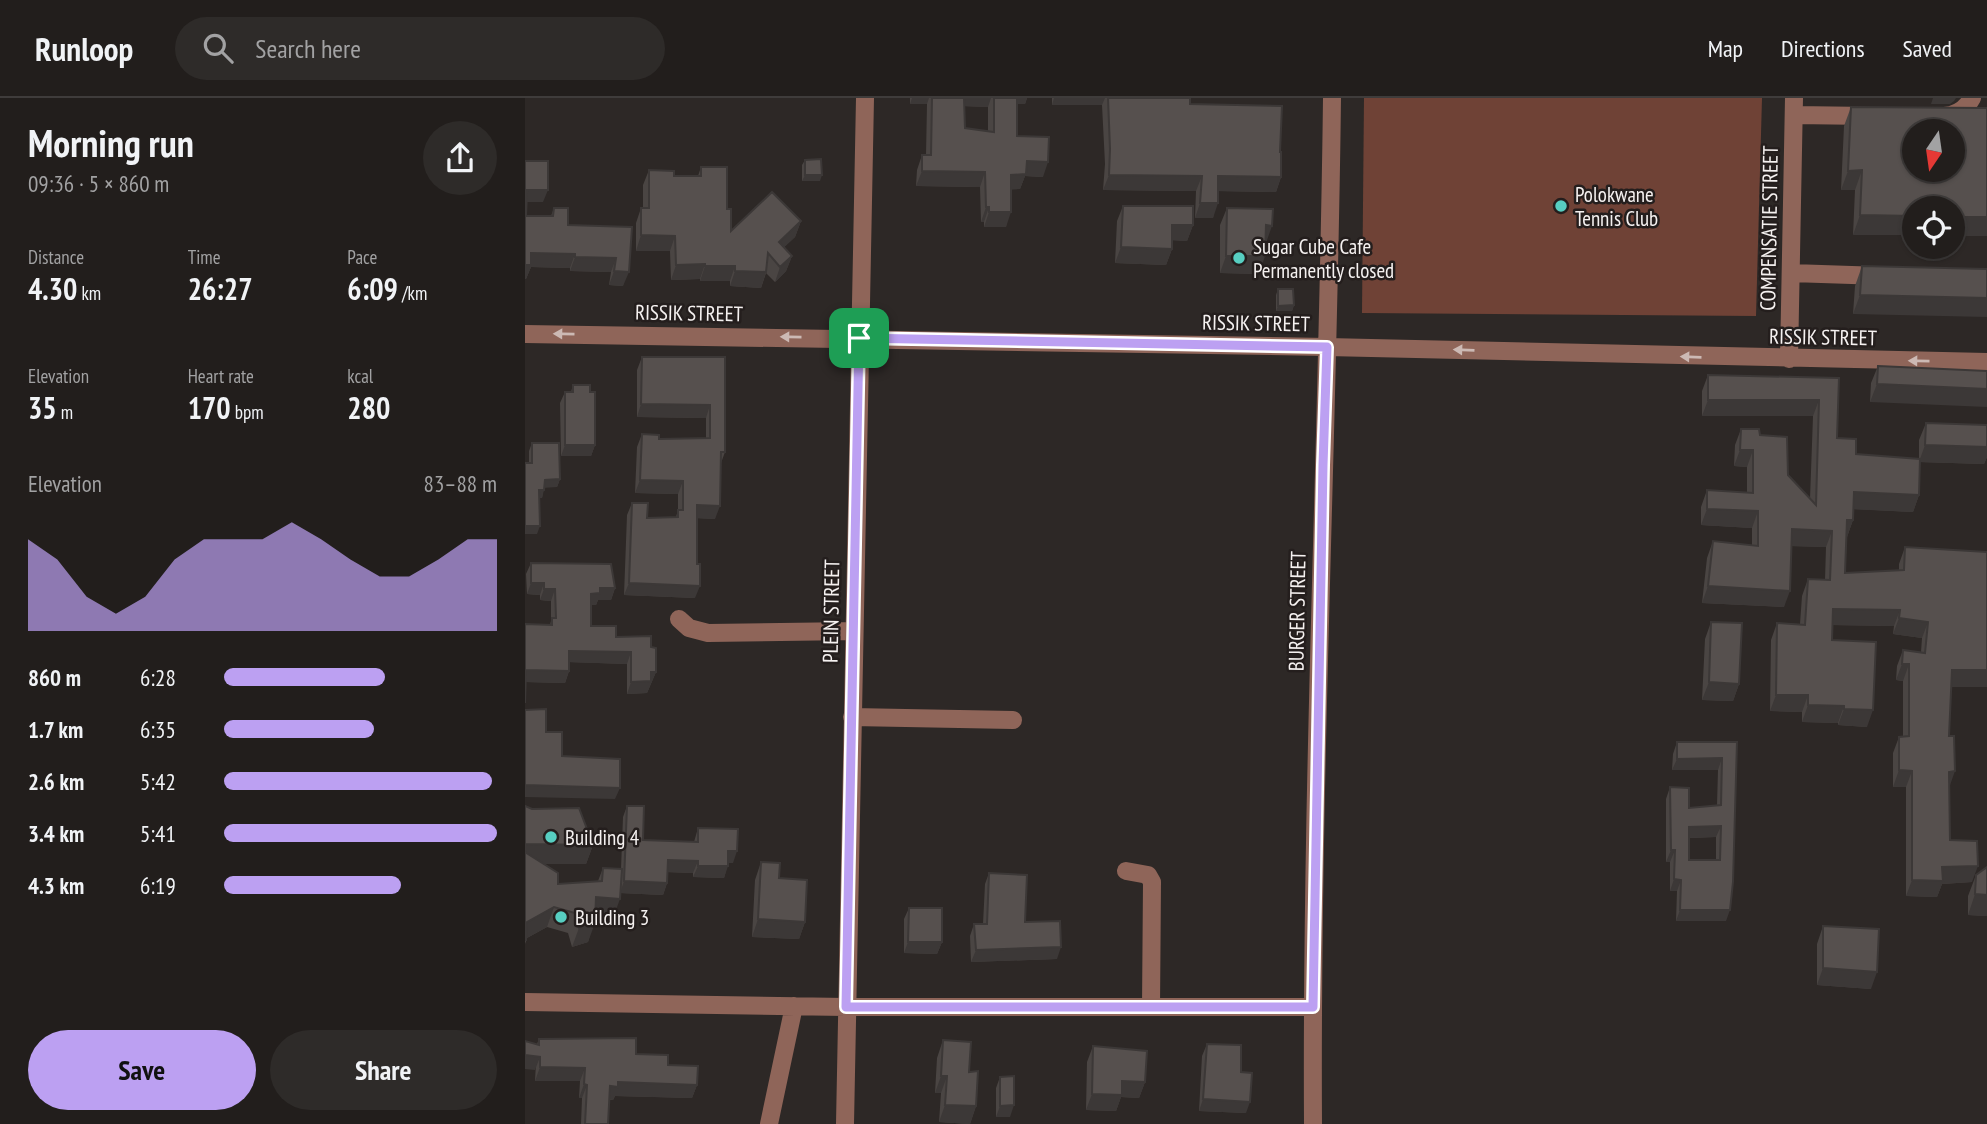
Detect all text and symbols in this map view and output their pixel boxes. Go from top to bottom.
search box [175,17,665,80]
text: Runloop [35,27,133,70]
icon: search [199,29,237,67]
text: Search here [255,32,361,65]
text: Map [1708,33,1743,64]
text: Directions [1781,33,1865,64]
text: Saved [1903,33,1952,64]
text: Morning run [28,118,194,167]
north arrow [1902,119,1965,182]
map controls [1902,119,1965,259]
button: share [423,121,497,195]
street label: COMPENSATIE STREET [1754,145,1784,311]
text: 09:36 · 5 × 860 m [28,169,169,198]
place label: Polokwane Tennis Club [1575,181,1658,232]
button: locate [1902,196,1965,259]
marker: Polokwane Tennis Club [1553,198,1569,214]
place label: Sugar Cube Cafe Permanently closed [1253,233,1394,284]
text: Distance [28,245,84,269]
text: Time [188,245,221,269]
text: Pace [347,245,377,269]
marker: Sugar Cube Cafe Permanently closed [1231,250,1247,266]
text: 4.30 [28,269,77,308]
text: 26:27 [188,269,253,308]
text: 6:09 [347,269,398,308]
text: km [77,281,101,305]
text: /km [398,281,427,305]
street label: RISSIK STREET [635,299,744,327]
pin [829,308,889,368]
street label: RISSIK STREET [1202,309,1311,337]
icon: arrive [840,319,878,357]
street label: RISSIK STREET [1769,323,1878,351]
one-way arrow [553,329,575,340]
one-way arrow [780,331,802,343]
one-way arrow [1453,345,1475,356]
one-way arrow [1680,351,1702,362]
one-way arrow [1908,356,1930,367]
text: Elevation [28,364,89,388]
text: Heart rate [188,364,254,388]
text: kcal [347,364,373,388]
text: 35 [28,388,57,427]
text: 170 [188,388,231,427]
text: 280 [347,388,390,427]
text: m [57,400,73,424]
text: bpm [231,400,264,424]
text: Elevation [28,469,102,498]
text: 83–88 m [424,469,497,498]
street label: BURGER STREET [1282,550,1312,671]
street label: PLEIN STREET [817,558,845,663]
text: 860 m [28,663,81,692]
text: 6:28 [140,663,176,692]
text: 1.7 km [28,715,83,744]
text: 6:35 [140,715,176,744]
text: 2.6 km [28,767,84,796]
text: 5:42 [140,767,176,796]
text: 3.4 km [28,819,84,848]
text: 5:41 [140,819,176,848]
place label: Building 4 [565,824,640,851]
marker: Building 4 [543,829,559,845]
text: 4.3 km [28,871,84,900]
text: 6:19 [140,871,176,900]
place label: Building 3 [575,904,649,931]
marker: Building 3 [553,909,569,925]
button: Save [28,1030,256,1110]
button: Share [270,1030,497,1110]

